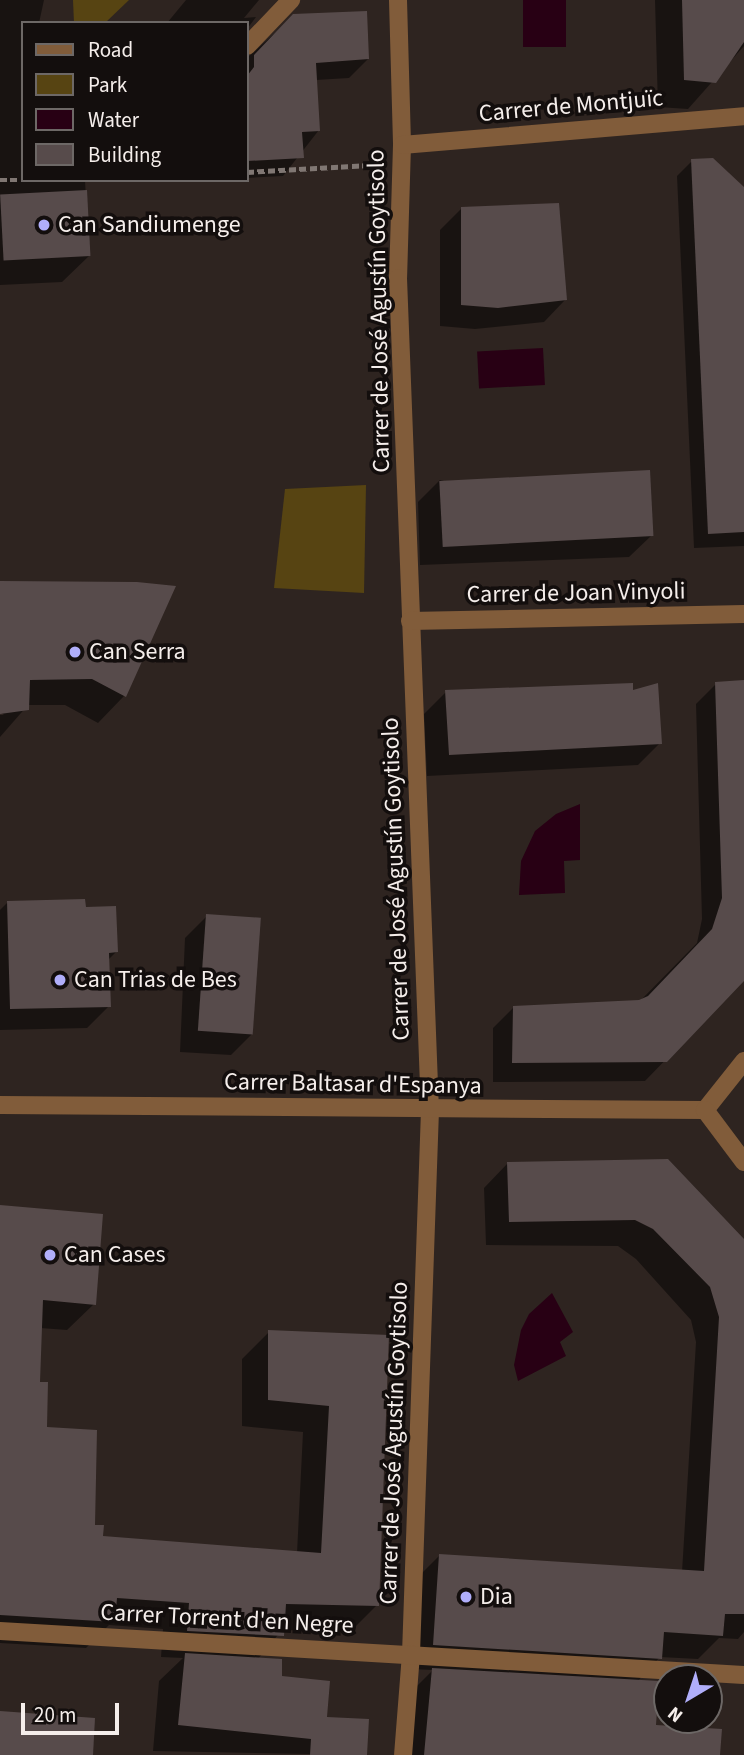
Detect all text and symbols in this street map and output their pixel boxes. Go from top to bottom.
legend [21,21,248,182]
text: Road [88,35,133,65]
text: Park [88,70,127,100]
street label: Carrer de Montjuïc [478,84,664,128]
text: Water [88,105,139,135]
text: Building [88,140,161,170]
street label: Carrer de José Agustín Goytisolo [362,149,396,473]
place label: Can Sandiumenge [58,211,241,239]
marker: Can Sandiumenge [36,217,52,233]
street label: Carrer de Joan Vinyoli [466,577,686,609]
place label: Can Serra [89,638,186,666]
marker: Can Serra [67,644,83,660]
street label: Carrer de José Agustín Goytisolo [376,717,416,1041]
place label: Can Trias de Bes [74,966,237,994]
marker: Can Trias de Bes [52,972,68,988]
street label: Carrer Baltasar d'Espanya [224,1067,482,1101]
place label: Can Cases [64,1241,166,1269]
marker: Can Cases [42,1247,58,1263]
street label: Carrer de José Agustín Goytisolo [374,1281,414,1605]
place label: Dia [480,1583,513,1611]
marker: Dia [458,1589,474,1605]
street label: Carrer Torrent d'en Negre [100,1598,354,1640]
north arrow [653,1664,723,1734]
scale bar [24,1688,122,1732]
text: 20 m [34,1700,76,1730]
text: N [662,1700,689,1729]

